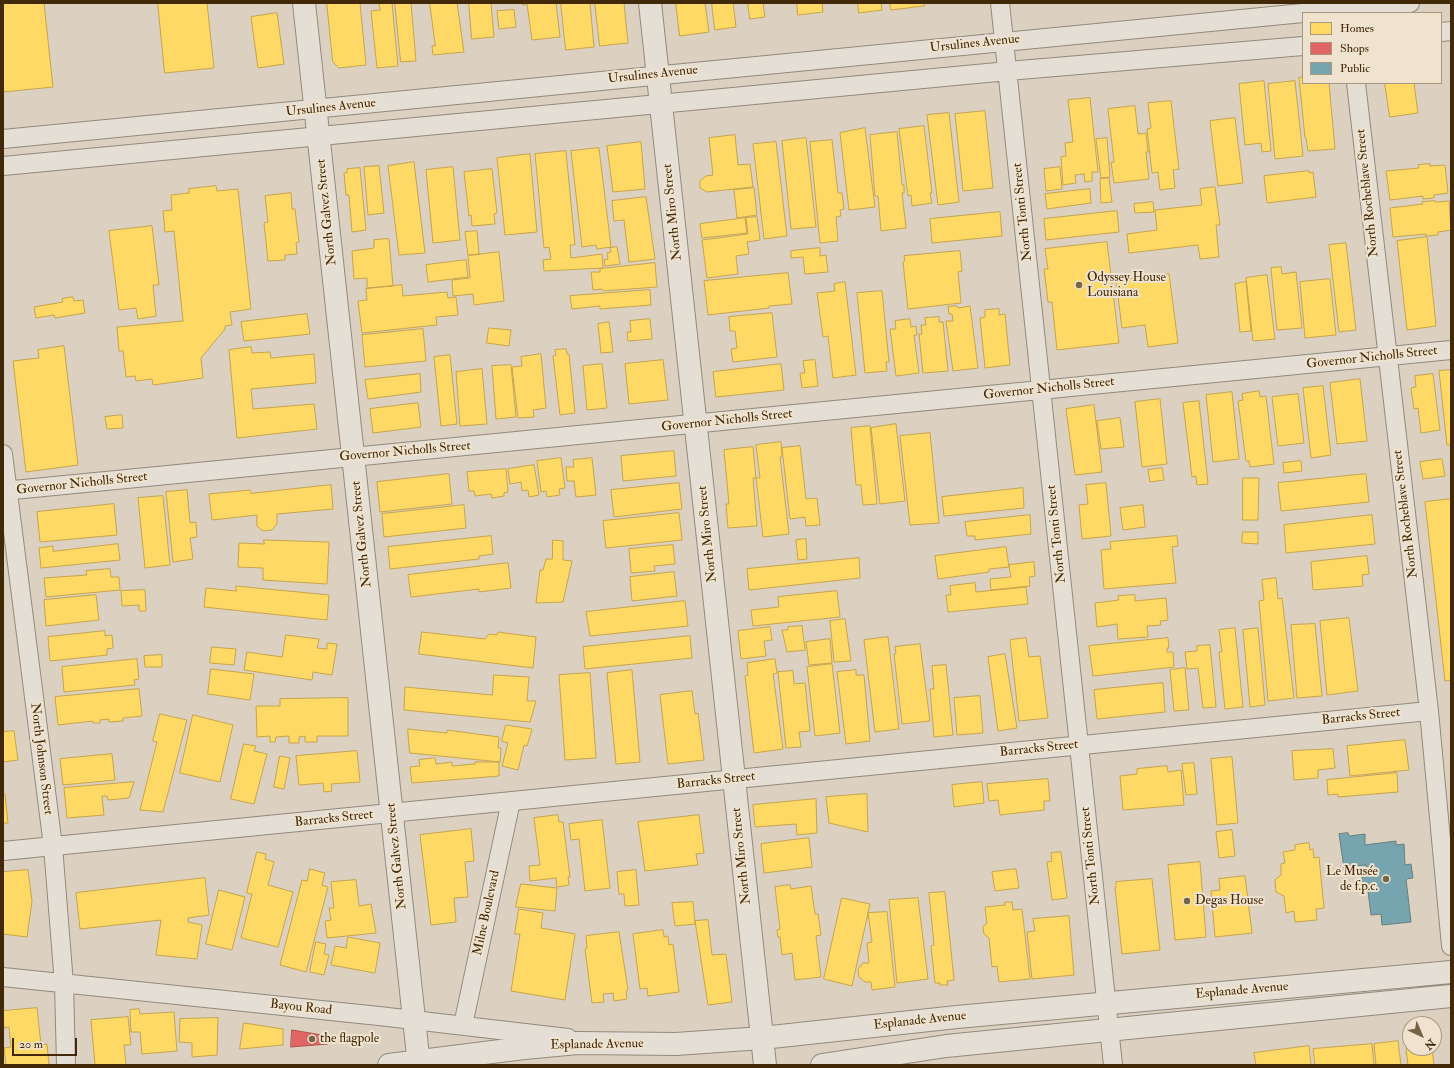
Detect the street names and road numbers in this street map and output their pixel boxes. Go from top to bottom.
street label: Ursulines Avenue [929,32,1021,56]
street label: Ursulines Avenue [607,63,699,87]
street label: Ursulines Avenue [285,96,377,120]
street label: North Rocheblave Street [1354,128,1382,258]
street label: North Galvez Street [314,158,340,266]
street label: North Tonti Street [1010,162,1036,262]
street label: North Miro Street [660,163,686,261]
street label: Governor Nicholls Street [1306,343,1438,373]
street label: Governor Nicholls Street [983,374,1115,404]
street label: Governor Nicholls Street [661,406,793,436]
street label: Governor Nicholls Street [339,438,471,466]
street label: North Rocheblave Street [1390,449,1422,579]
street label: Governor Nicholls Street [16,469,148,499]
street label: North Galvez Street [349,480,375,588]
street label: North Tonti Street [1044,484,1070,584]
street label: North Miro Street [695,485,721,583]
street label: North Johnson Street [26,702,56,816]
street label: Barracks Street [1321,705,1401,729]
street label: Barracks Street [999,737,1079,761]
street label: Barracks Street [676,769,756,793]
street label: North Galvez Street [384,802,410,910]
street label: North Tonti Street [1078,806,1104,906]
street label: Barracks Street [294,807,374,831]
street label: North Miro Street [729,807,755,905]
street label: Milne Boulevard [470,869,504,957]
street label: Esplanade Avenue [1195,979,1289,1003]
street label: Bayou Road [269,997,333,1019]
street label: Esplanade Avenue [873,1008,967,1034]
street label: Esplanade Avenue [550,1036,644,1054]

